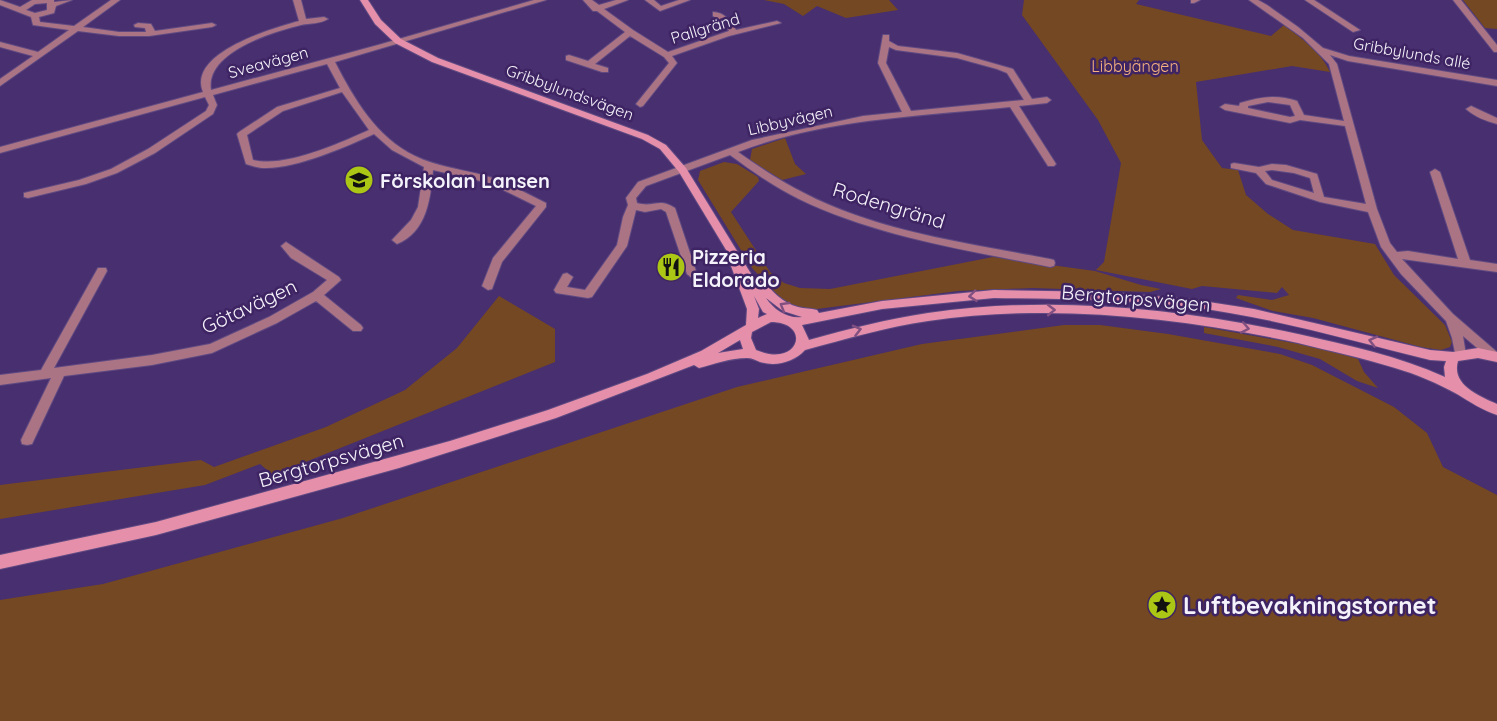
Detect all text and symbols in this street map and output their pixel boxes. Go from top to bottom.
street label: Pallgränd [668,8,742,48]
street label: Gribbylunds allé [1352,33,1472,73]
street label: Sveavägen [226,42,310,82]
park label: Libbyängen [1091,56,1179,76]
street label: Gribbylundsvägen [503,60,637,124]
street label: Libbyvägen [746,101,834,139]
school or university icon: Förskolan Lansen [343,164,375,196]
place label: Förskolan Lansen [380,168,550,193]
street label: Rodengränd [830,176,948,234]
place label: Pizzeria Eldorado [692,244,780,292]
restaurant icon: Pizzeria Eldorado [655,251,687,283]
street label: Götavägen [197,273,301,339]
street label: Bergtorpsvägen [1060,279,1212,317]
one-way arrow [968,289,977,302]
one-way arrow [780,302,790,314]
one-way arrow [1046,304,1055,316]
one-way arrow [1239,321,1249,334]
one-way arrow [852,324,862,337]
one-way arrow [1368,335,1378,348]
street label: Bergtorpsvägen [256,427,406,493]
place icon: Luftbevakningstornet [1146,589,1178,621]
place label: Luftbevakningstornet [1183,590,1437,620]

